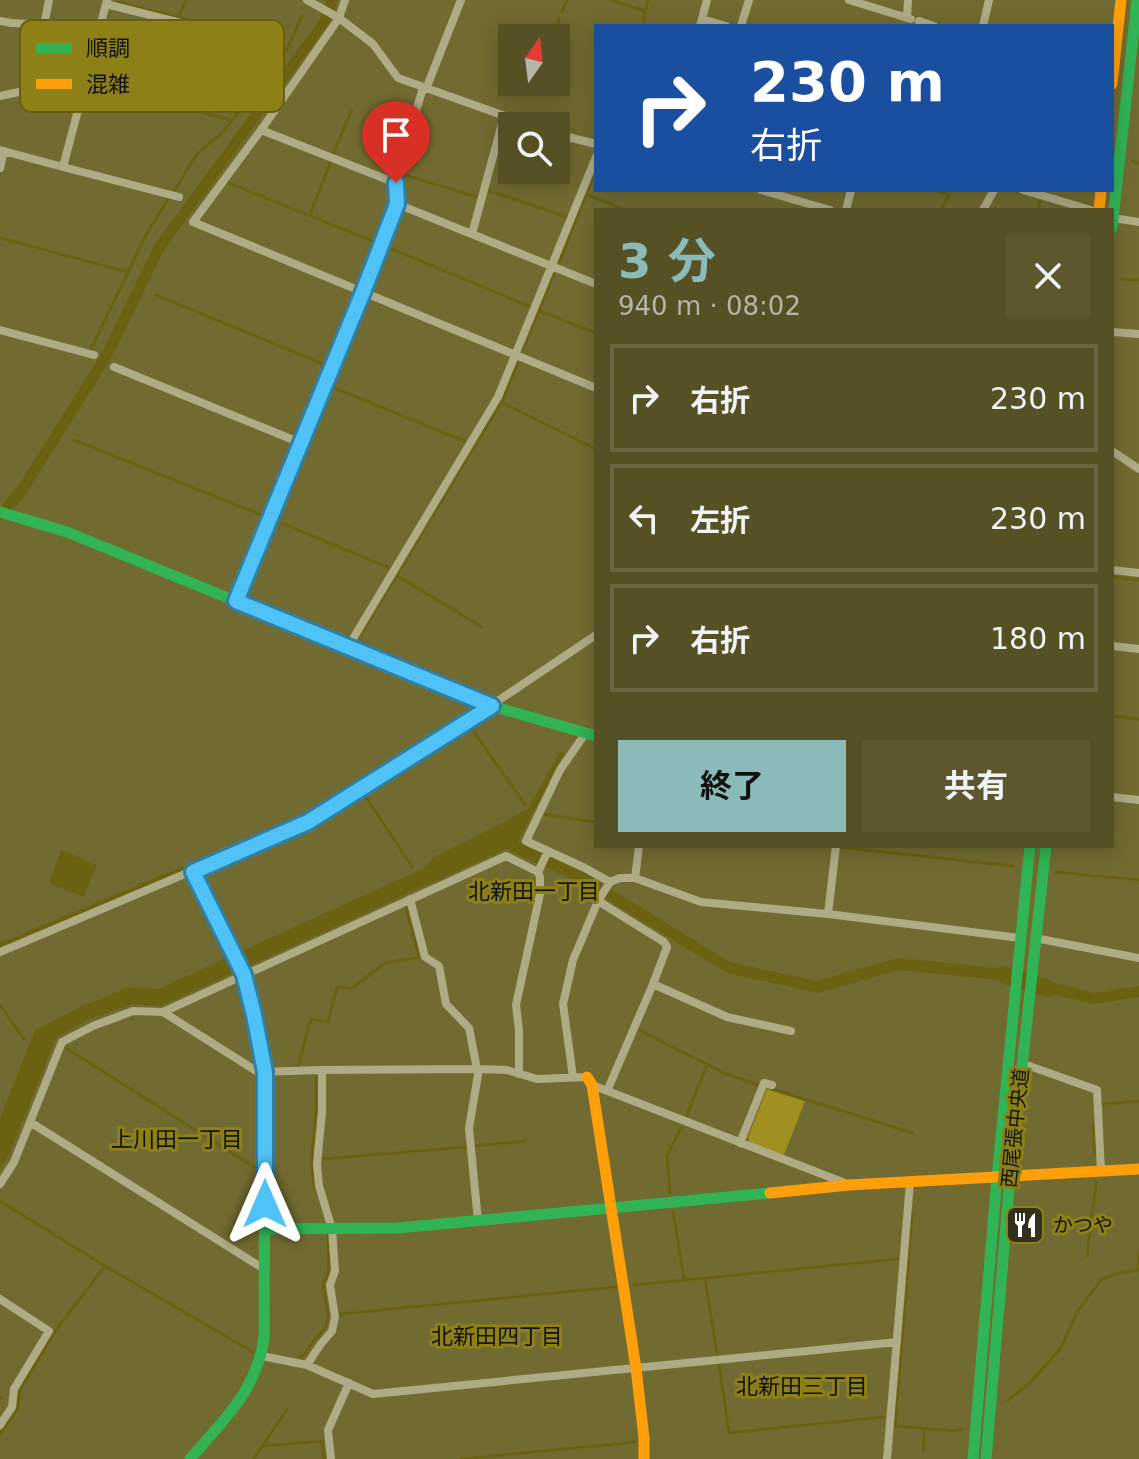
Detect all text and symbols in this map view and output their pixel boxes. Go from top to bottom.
legend [20,20,284,112]
north arrow [498,24,570,96]
map controls [498,24,570,184]
text: 順調 [86,36,130,61]
text: 230 m [750,49,945,114]
icon: right [618,56,722,160]
text: 混雑 [86,72,130,97]
pin [362,101,430,183]
button: search [498,112,570,184]
icon: arrive [374,113,418,157]
text: 右折 [750,125,822,166]
text: 3 分 [618,233,716,289]
button: close [1006,234,1090,318]
text: 940 m · 08:02 [618,291,801,321]
icon: right [622,376,666,420]
text: 230 m [990,381,1086,416]
text: 右折 [690,383,750,418]
icon: left [622,496,666,540]
text: 230 m [990,501,1086,536]
text: 左折 [690,503,750,538]
icon: right [622,616,666,660]
text: 180 m [990,621,1086,656]
text: 右折 [690,623,750,658]
button: 終了 [618,740,846,832]
button: 共有 [862,740,1090,832]
district label: 北新田一丁目 [468,879,600,904]
street label: 西尾張中央道 [997,1067,1033,1189]
district label: 上川田一丁目 [111,1127,243,1152]
position arrow [223,1162,307,1246]
restaurant icon: かつや [1004,1204,1046,1246]
place label: かつや [1053,1213,1113,1237]
district label: 北新田四丁目 [431,1324,563,1349]
district label: 北新田三丁目 [736,1374,868,1399]

